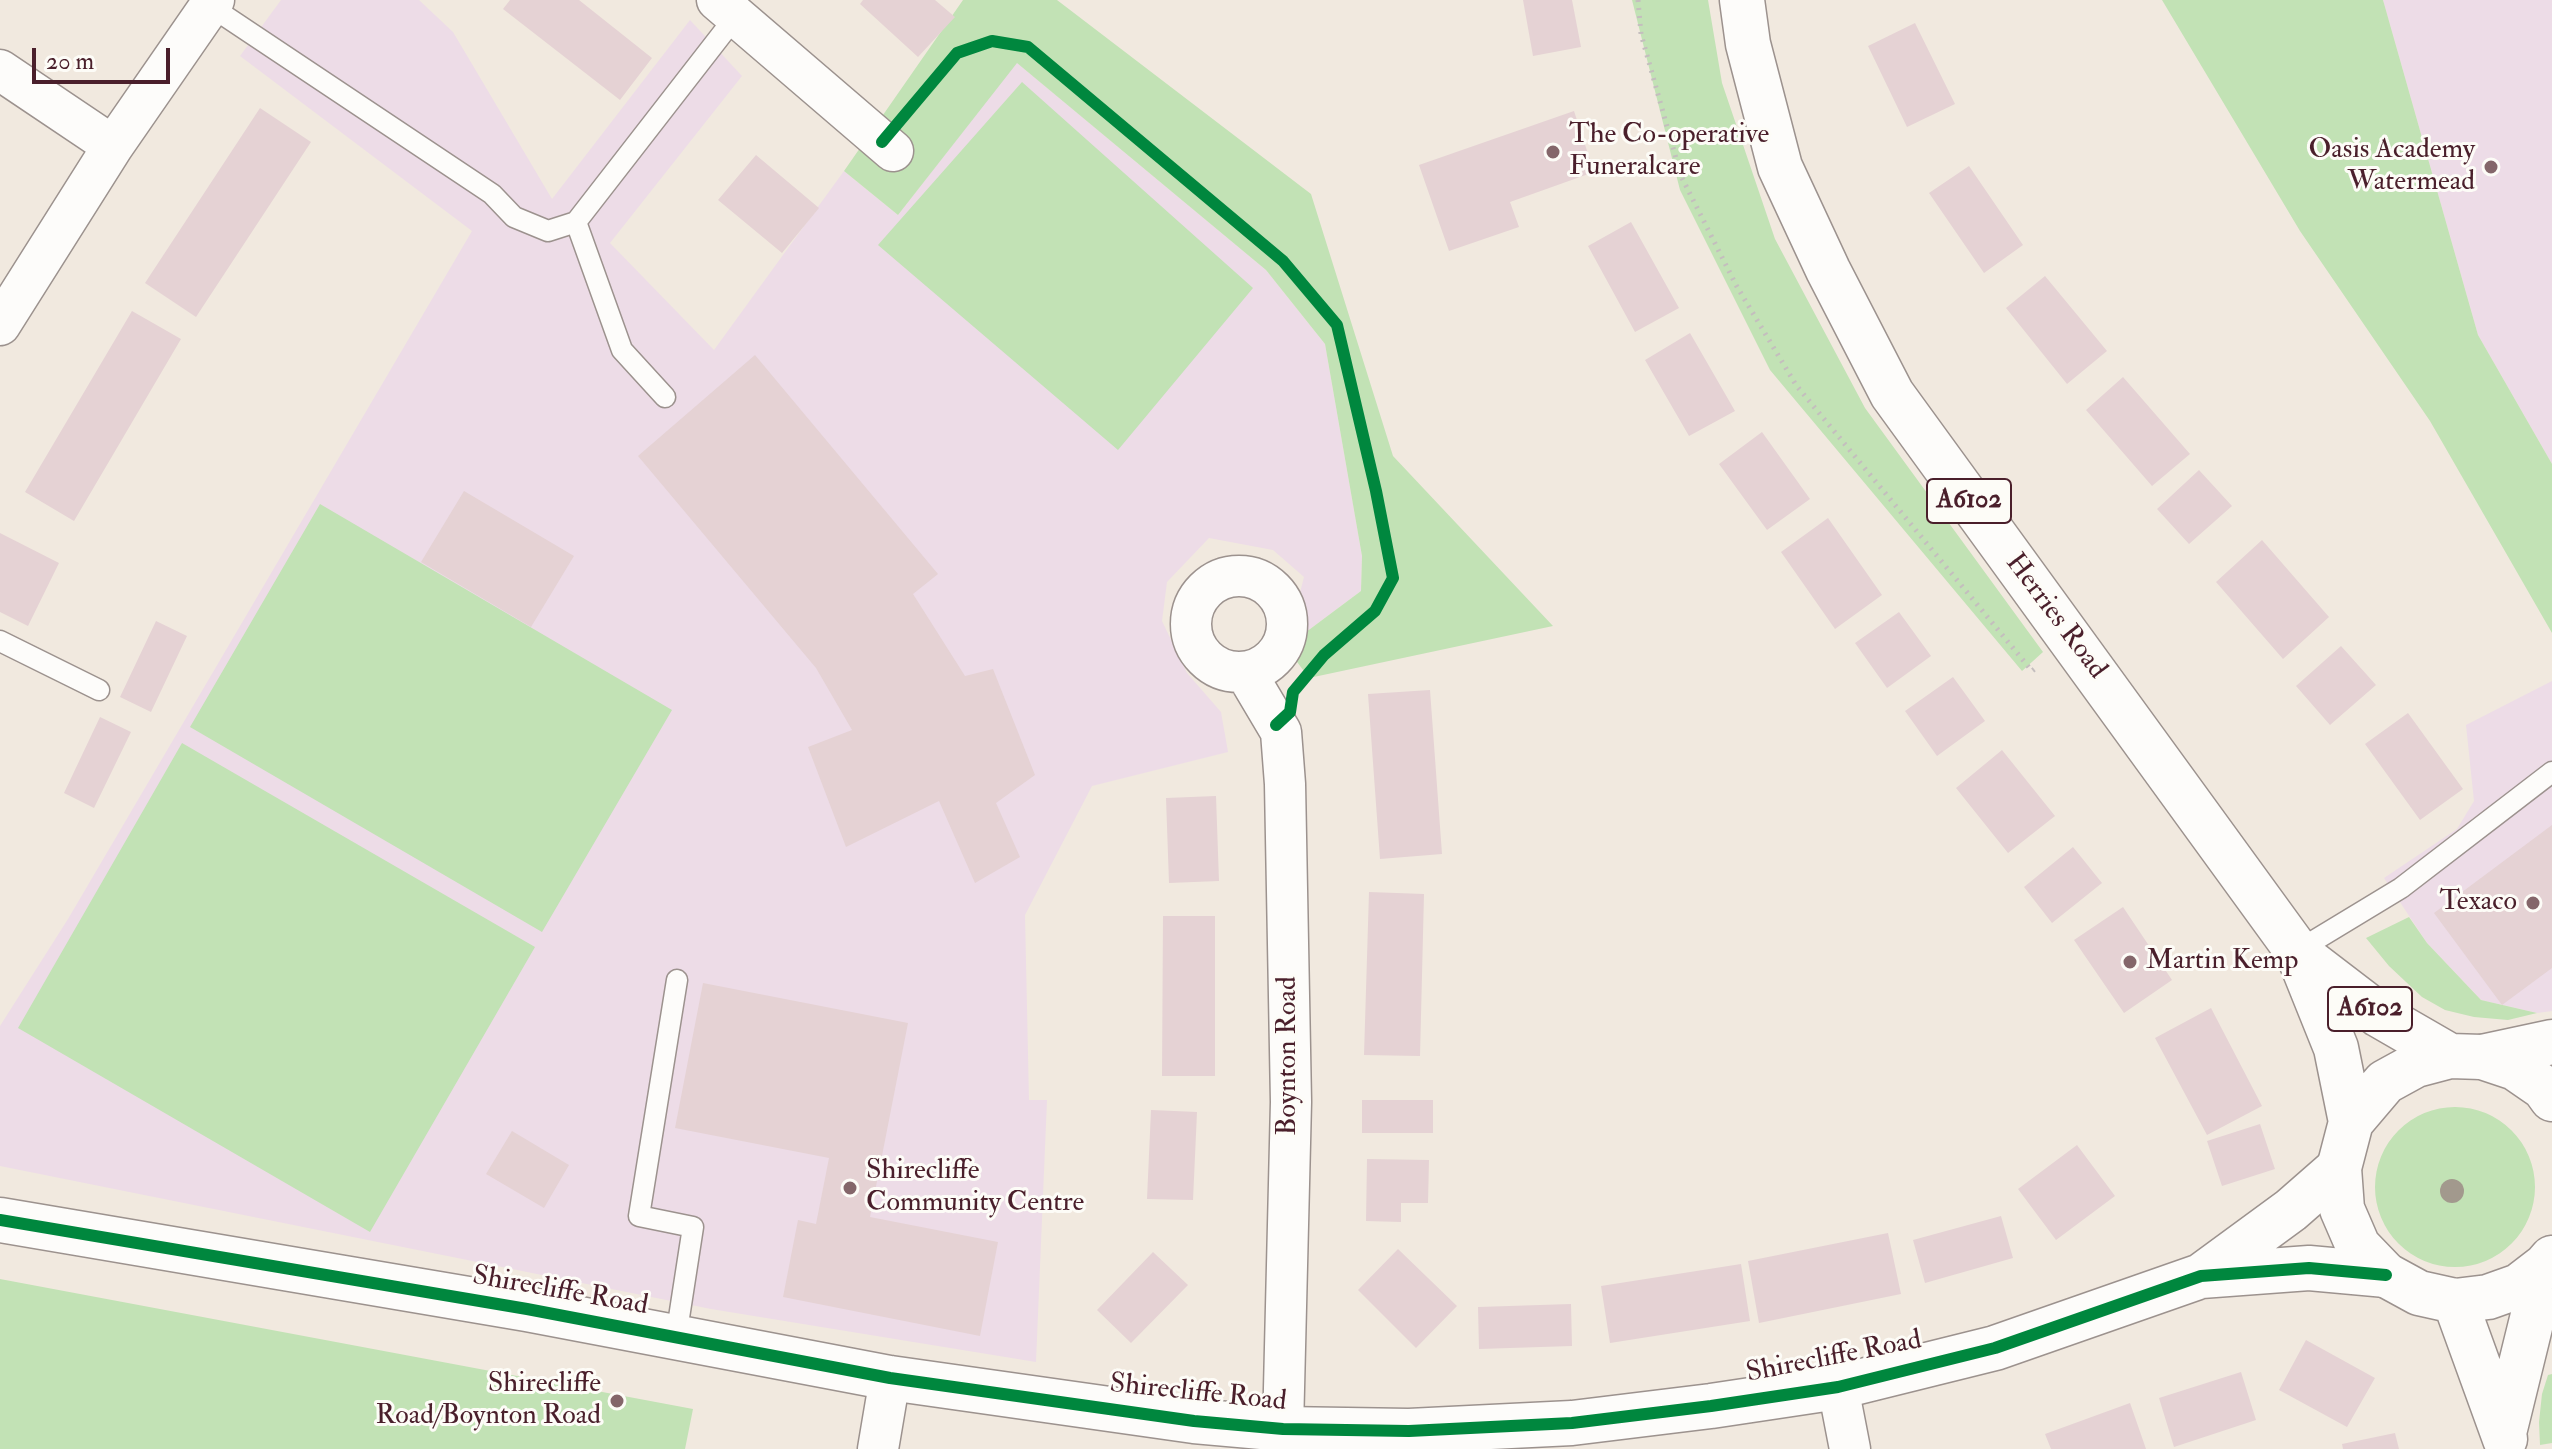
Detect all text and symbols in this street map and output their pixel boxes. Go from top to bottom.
scale bar [36,32,174,82]
text: 20 m [46,46,94,77]
place label: The Co-operative Funeralcare [1569,119,1769,185]
place label: Oasis Academy Watermead [2308,134,2475,200]
marker: The Co-operative Funeralcare [1544,143,1562,161]
marker: Oasis Academy Watermead [2482,158,2500,176]
road number: A6102 [1927,479,2011,523]
street label: Herries Road [1997,548,2113,686]
place label: Texaco [2439,886,2517,920]
marker: Texaco [2524,894,2542,912]
place label: Martin Kemp [2146,945,2298,979]
marker: Martin Kemp [2121,953,2139,971]
street label: Boynton Road [1272,976,1306,1136]
road number: A6102 [2328,987,2412,1031]
place label: Shirecliffe Community Centre [866,1155,1084,1221]
marker: Shirecliffe Community Centre [841,1179,859,1197]
street label: Shirecliffe Road [470,1260,650,1324]
street label: Shirecliffe Road [1744,1325,1924,1391]
place label: Shirecliffe Road/Boynton Road [376,1368,601,1434]
street label: Shirecliffe Road [1108,1368,1288,1420]
marker: Shirecliffe Road/Boynton Road [608,1392,626,1410]

